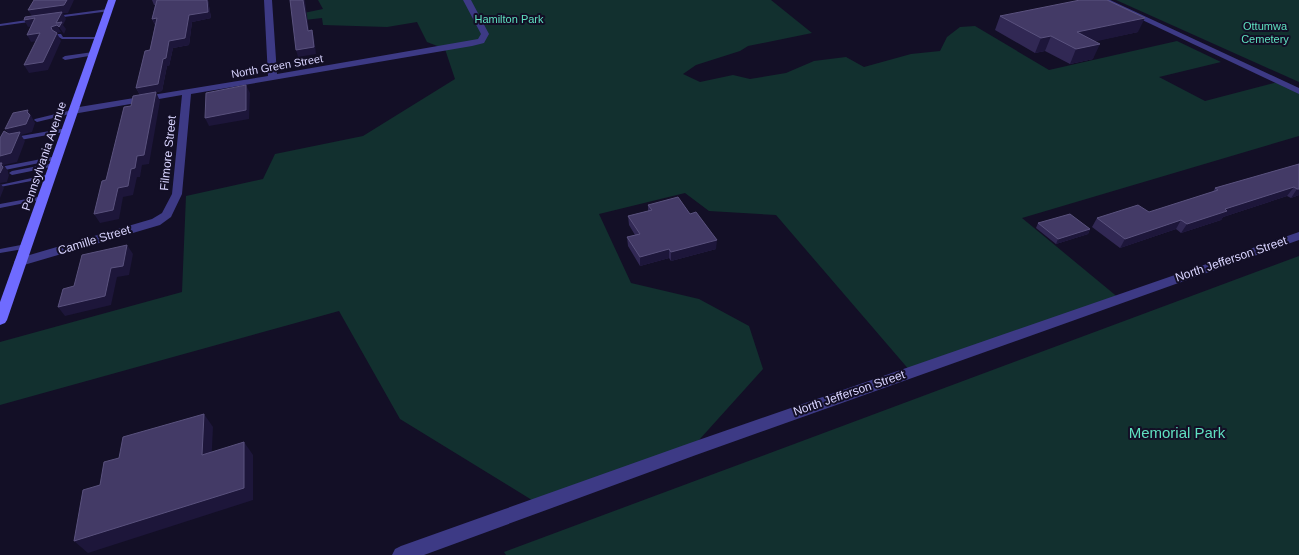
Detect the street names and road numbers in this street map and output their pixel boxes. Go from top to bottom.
street label: North Green Street [230,52,324,80]
street label: Pennsylvania Avenue [19,99,69,212]
street label: Filmore Street [157,114,179,191]
street label: Camille Street [56,222,133,258]
street label: North Jefferson Street [1173,233,1289,285]
street label: North Jefferson Street [791,367,907,419]

